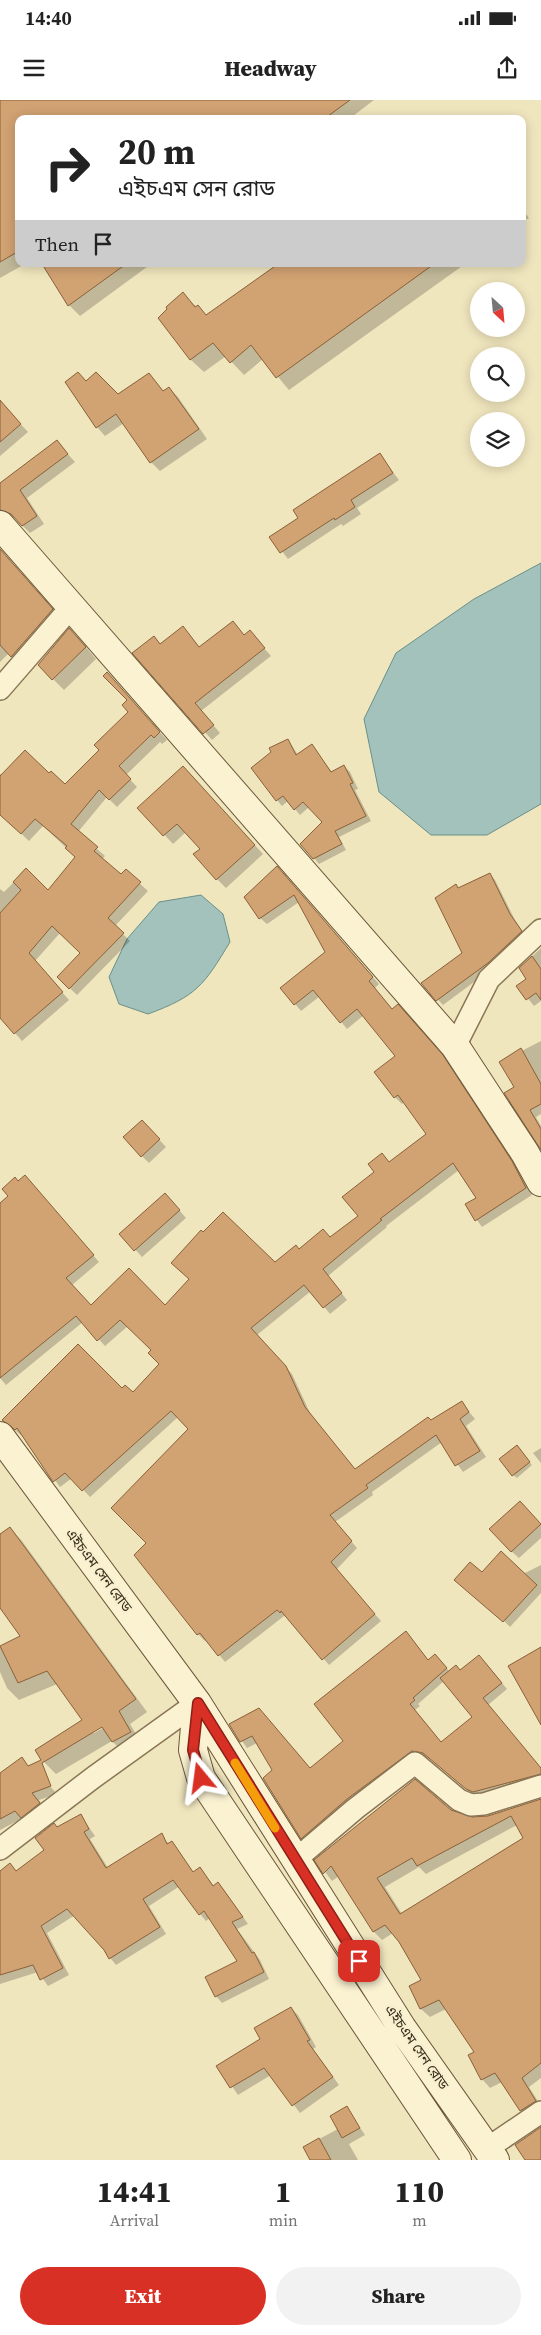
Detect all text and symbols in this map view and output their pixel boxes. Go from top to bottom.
text: 14:40 [25,5,72,31]
text: Headway [224,53,317,83]
icon: menu [20,54,48,82]
icon: share [493,54,521,82]
text: 20 m [118,128,195,176]
icon: right [35,135,100,200]
text: এইচএম সেন রোড [118,173,275,203]
icon: arrive [89,230,117,258]
text: Then [35,231,79,257]
north arrow [470,282,525,338]
map controls [470,282,525,467]
button: search [470,347,525,402]
button: layers [470,412,525,467]
street label: এইচএম সেন রোড [61,1524,138,1617]
position arrow [174,1751,226,1803]
pin [338,1940,380,1982]
icon: arrive [345,1947,373,1975]
street label: এইচএম সেন রোড [380,2000,454,2094]
text: 14:41 [97,2171,172,2212]
text: 1 [275,2171,292,2212]
text: 110 [395,2171,444,2212]
text: Arrival [110,2209,159,2231]
text: min [269,2209,298,2231]
text: m [412,2209,427,2231]
button: Exit [20,2267,266,2325]
button: Share [276,2267,521,2325]

